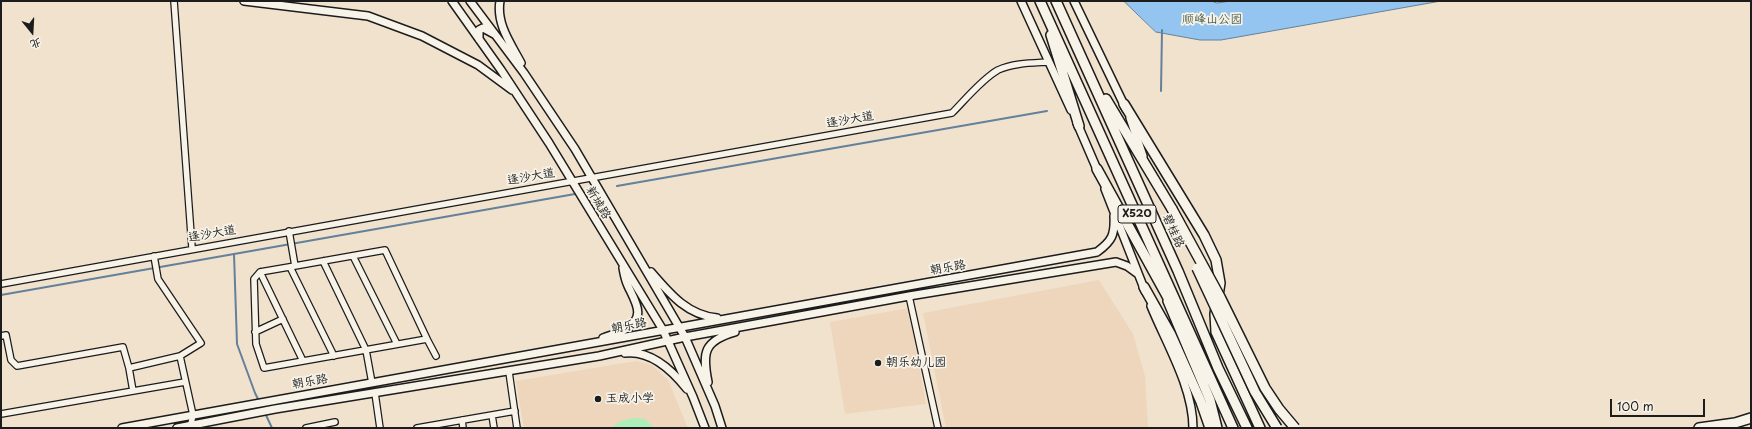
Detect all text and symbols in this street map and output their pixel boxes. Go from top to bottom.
north arrow [12,12,52,52]
park label: 顺峰山公园 [1182,13,1242,27]
text: 北 [28,34,44,54]
street label: 逢沙大道 [825,109,875,131]
street label: 逢沙大道 [506,166,556,188]
street label: 新城路 [583,184,613,222]
road number: X520 [1118,205,1156,223]
street label: 碧桂路 [1159,212,1187,250]
street label: 逢沙大道 [187,223,237,245]
street label: 朝乐路 [929,258,967,278]
street label: 朝乐路 [610,315,648,337]
place label: 朝乐幼儿园 [886,356,946,370]
marker: 朝乐幼儿园 [873,358,883,368]
street label: 朝乐路 [291,372,329,392]
scale bar [1612,391,1707,417]
place label: 玉成小学 [606,392,654,406]
marker: 玉成小学 [593,394,603,404]
text: 100 m [1617,397,1654,415]

